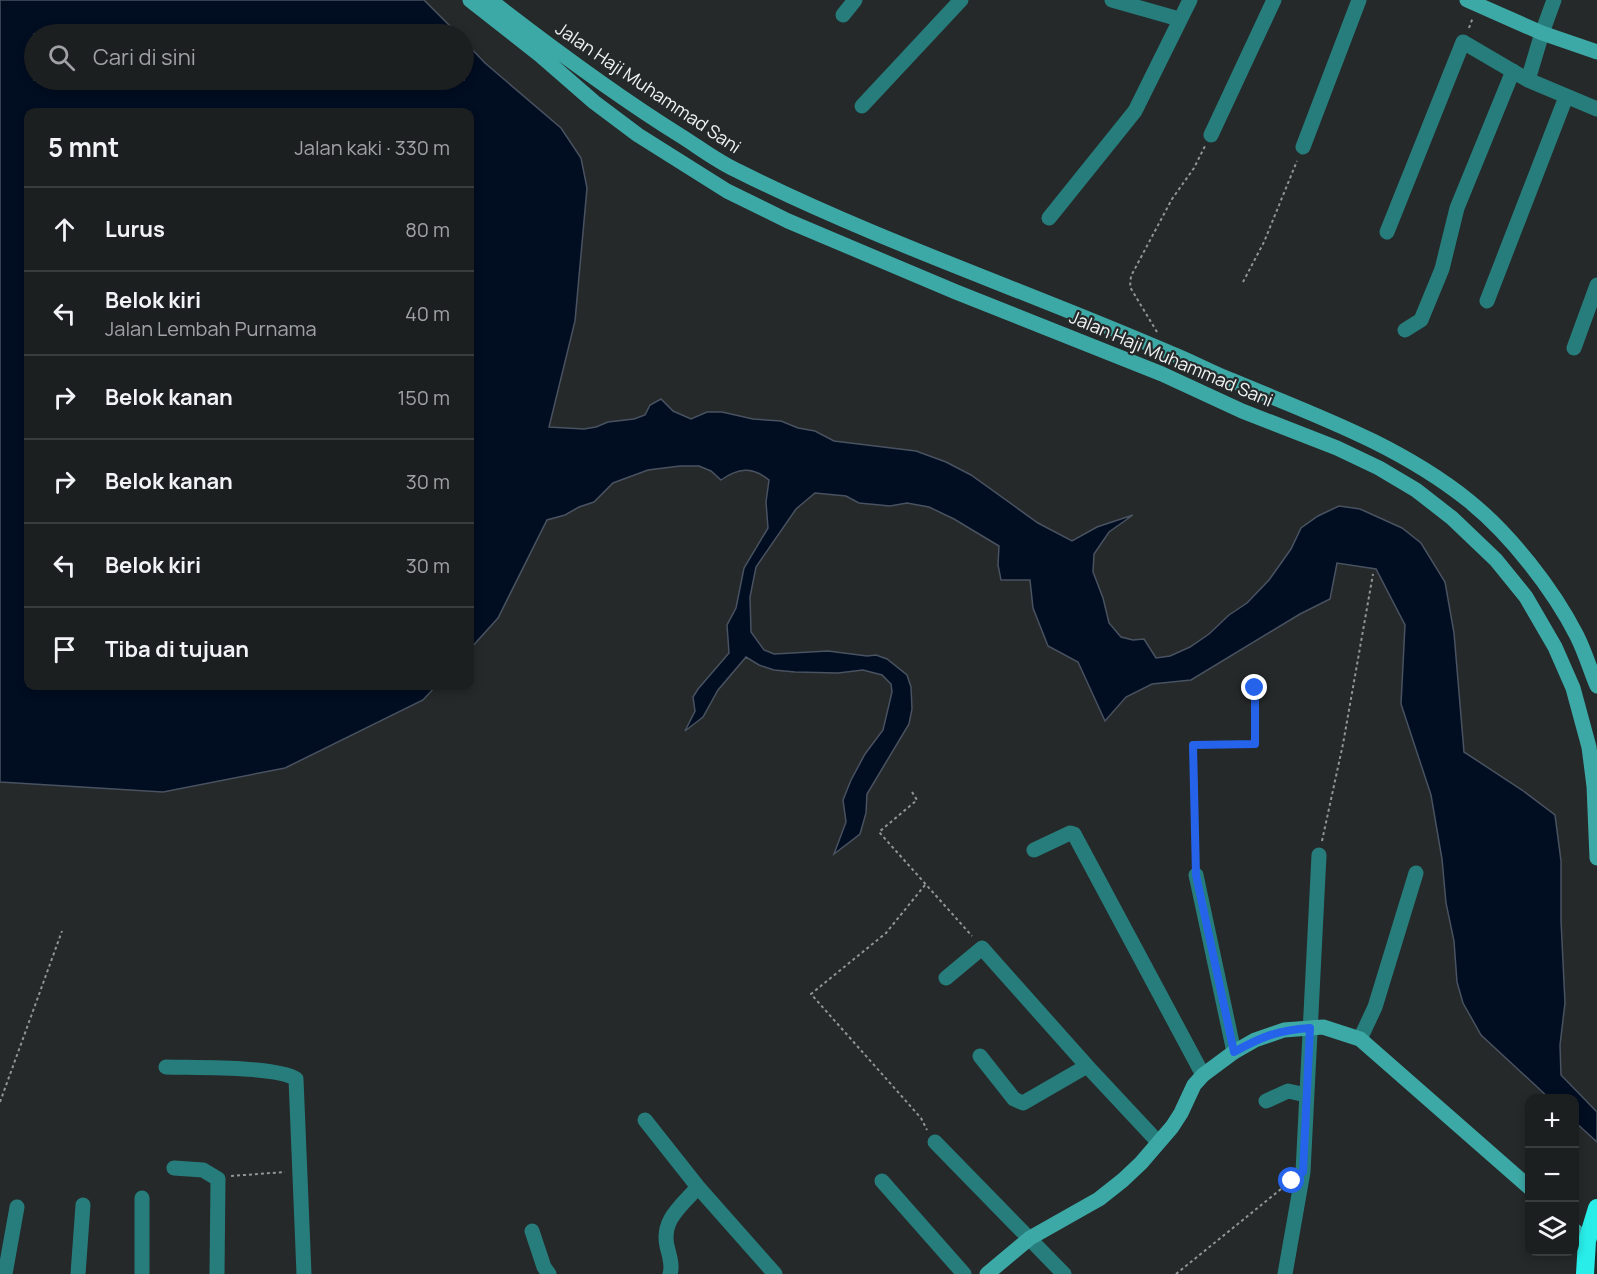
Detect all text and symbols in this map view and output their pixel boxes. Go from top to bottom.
street label: Jalan Haji Muhammad Sani [551,16,746,158]
search box [24,24,474,90]
icon: search [45,41,78,74]
text: Cari di sini [93,42,196,72]
text: 5 mnt [48,129,119,165]
text: Jalan kaki · 330 m [295,134,450,161]
icon: ahead [48,213,81,246]
text: Lurus [105,214,165,244]
text: 80 m [405,216,450,243]
text: Belok kiri [105,285,201,315]
icon: left [48,297,81,330]
text: 40 m [405,300,450,327]
street label: Jalan Haji Muhammad Sani [1066,304,1277,412]
text: Jalan Lembah Purnama [105,315,317,342]
icon: right [48,381,81,414]
text: Belok kanan [105,382,233,412]
text: 150 m [397,384,450,411]
icon: right [48,465,81,498]
text: Belok kanan [105,466,233,496]
text: 30 m [406,468,450,495]
icon: left [48,549,81,582]
text: Belok kiri [105,550,201,580]
text: 30 m [406,552,450,579]
icon: arrive [48,633,81,666]
text: Tiba di tujuan [105,634,249,664]
route end [1241,674,1267,700]
map controls [1525,1094,1579,1256]
button: + [1525,1094,1579,1148]
button: − [1525,1148,1579,1202]
route start [1278,1167,1304,1193]
button: layers [1525,1202,1579,1256]

